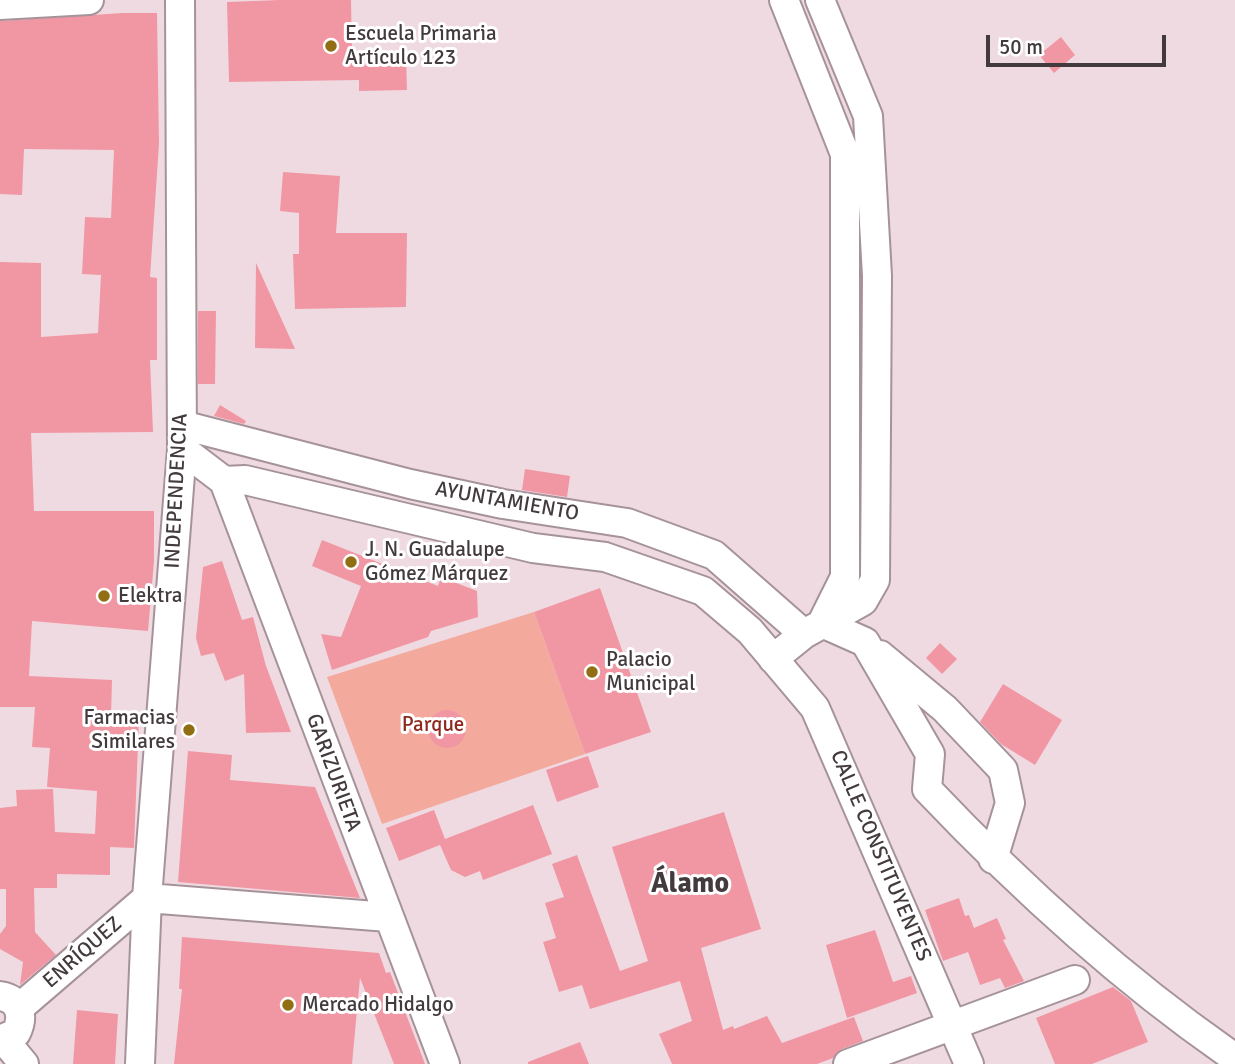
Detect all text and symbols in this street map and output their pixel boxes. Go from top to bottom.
place label: Escuela Primaria Artículo 123 [345,21,497,71]
scale bar [990,21,1170,65]
text: 50 m [999,34,1043,60]
marker: Escuela Primaria Artículo 123 [323,38,339,54]
street label: INDEPENDENCIA [160,413,194,569]
street label: AYUNTAMIENTO [433,477,581,527]
place label: J. N. Guadalupe Gómez Márquez [365,537,508,587]
marker: J. N. Guadalupe Gómez Márquez [343,554,359,570]
place label: Elektra [118,583,182,609]
marker: Elektra [96,588,112,604]
place label: Palacio Municipal [606,647,695,697]
marker: Palacio Municipal [584,664,600,680]
place label: Farmacias Similares [83,705,175,755]
street label: GARIZURIETA [300,711,366,835]
park label: Parque [402,712,464,738]
marker: Farmacias Similares [181,722,197,738]
street label: CALLE CONSTITUYENTES [824,747,936,965]
district label: Álamo [651,868,729,902]
street label: ENRÍQUEZ [38,912,128,994]
place label: Mercado Hidalgo [302,992,454,1018]
marker: Mercado Hidalgo [280,997,296,1013]

